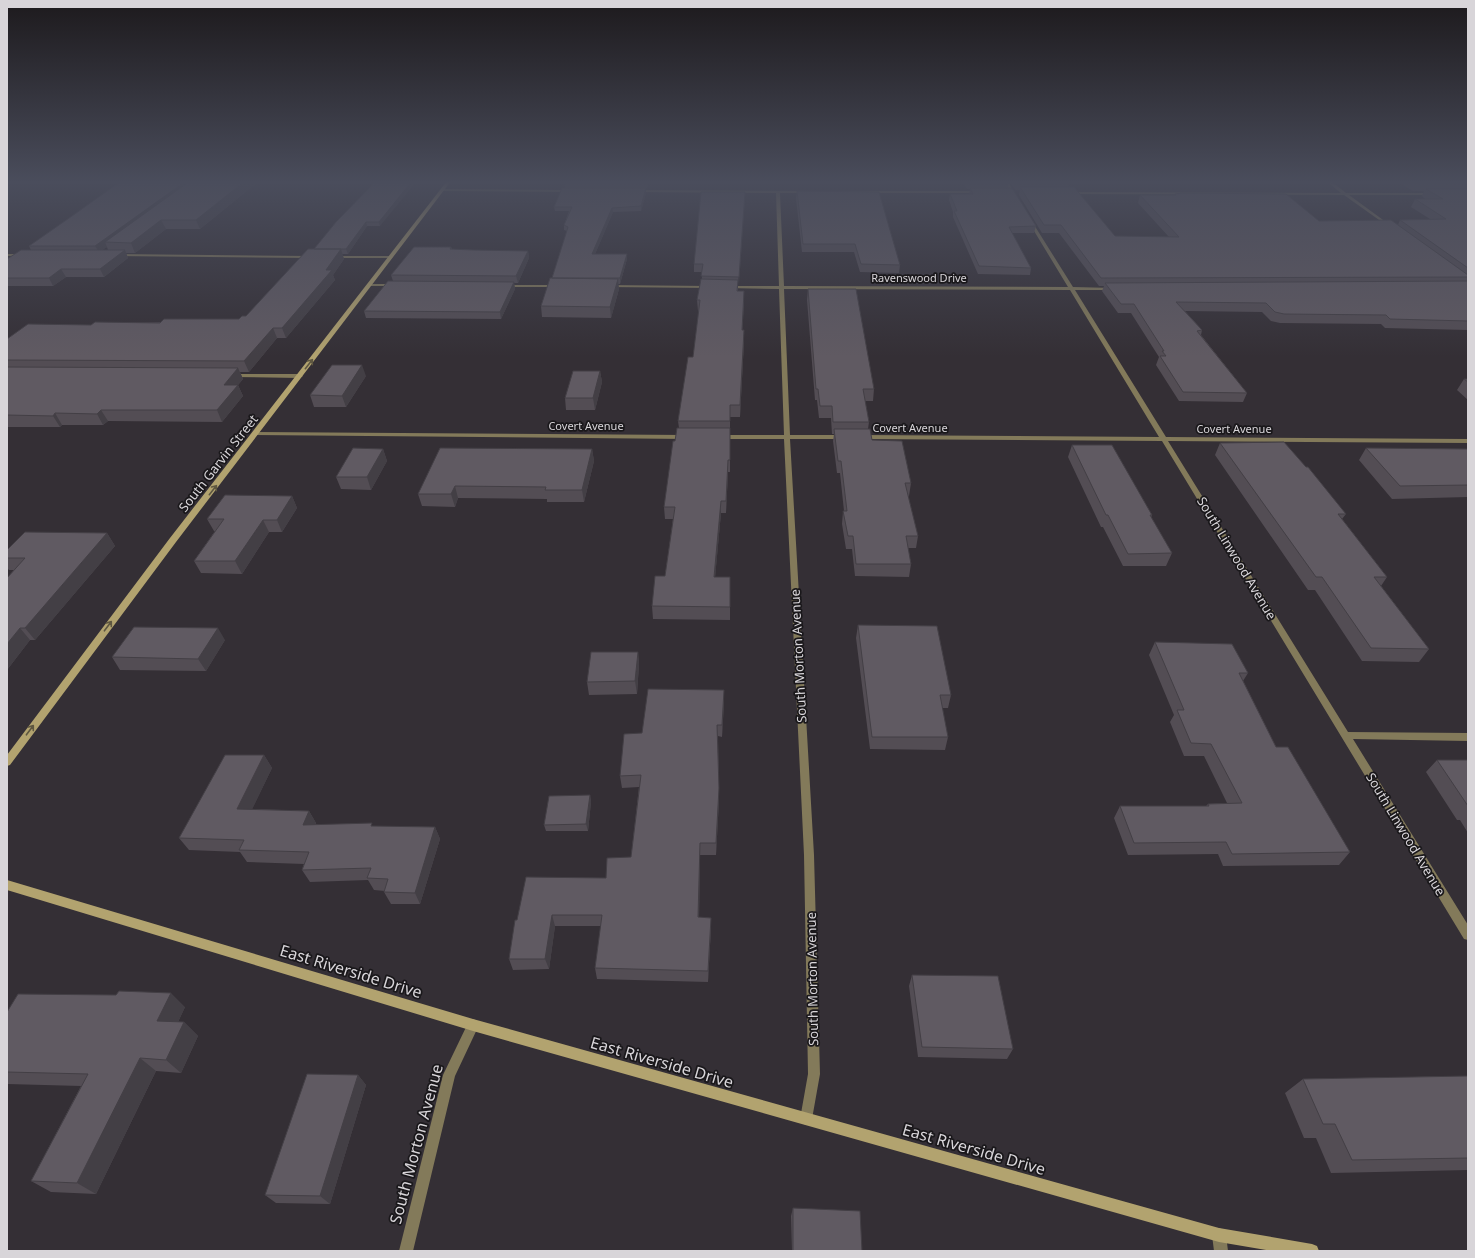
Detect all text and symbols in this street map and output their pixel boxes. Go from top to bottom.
street label: Ravenswood Drive [871,270,967,285]
one-way arrow [305,359,313,370]
street label: South Garvin Street [174,410,262,515]
street label: Covert Avenue [548,418,624,433]
street label: Covert Avenue [872,420,948,435]
street label: Covert Avenue [1196,421,1272,436]
one-way arrow [208,484,217,495]
street label: South Linwood Avenue [1193,493,1281,623]
street label: South Morton Avenue [786,589,810,723]
one-way arrow [104,621,113,632]
one-way arrow [26,725,35,736]
street label: South Linwood Avenue [1362,769,1450,899]
street label: South Morton Avenue [802,912,822,1046]
street label: East Riverside Drive [277,939,425,1003]
street label: East Riverside Drive [588,1031,736,1093]
street label: South Morton Avenue [384,1062,448,1226]
street label: East Riverside Drive [900,1118,1048,1180]

